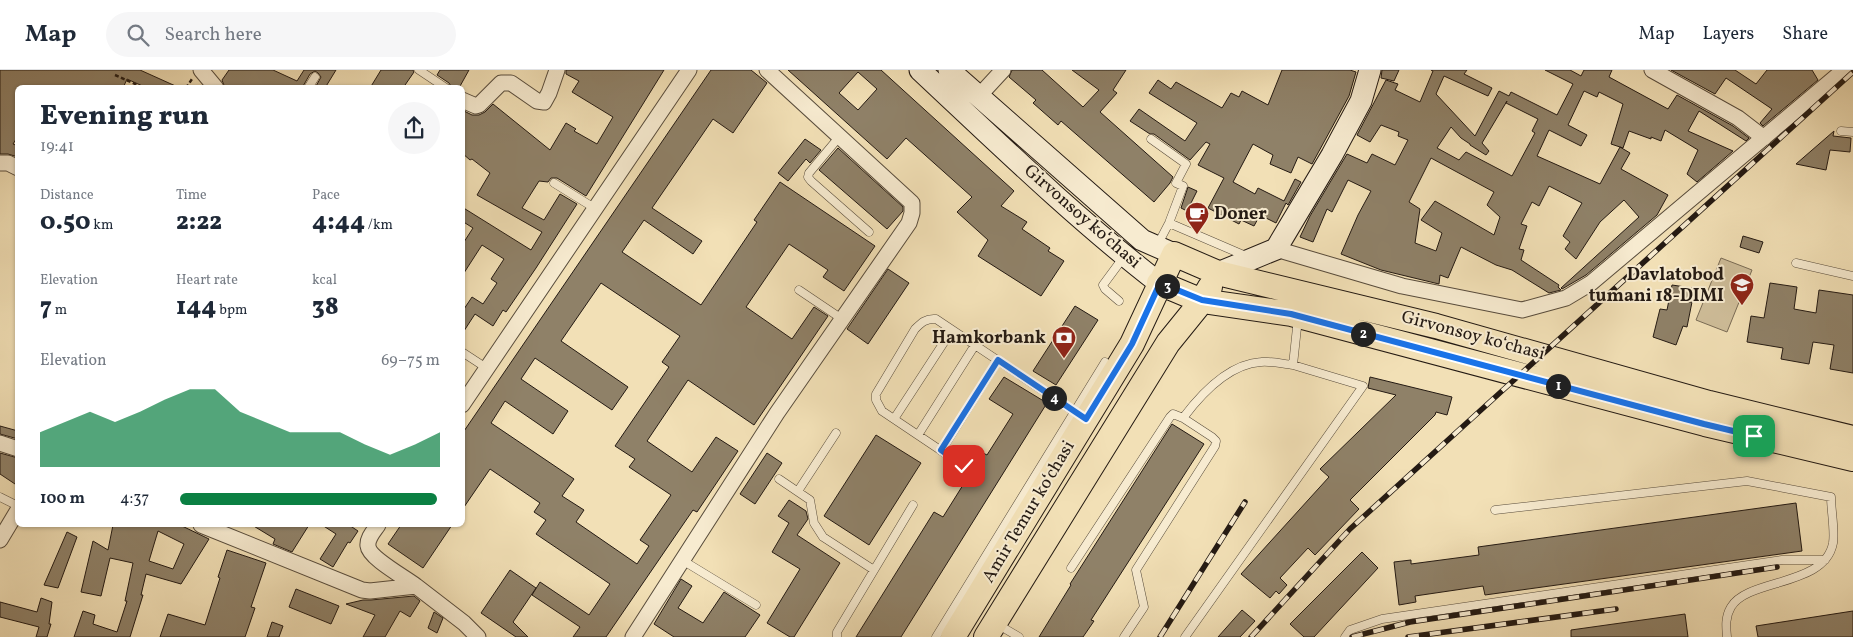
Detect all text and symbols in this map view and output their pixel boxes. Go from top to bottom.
search box [106,12,456,57]
text: Map [25,18,76,52]
icon: search [124,21,152,49]
text: Search here [164,22,262,48]
text: Map [1638,22,1674,47]
text: Layers [1702,22,1754,47]
text: Share [1782,22,1828,47]
text: Evening run [40,97,209,136]
button: share [388,102,440,154]
text: 19:41 [40,136,74,158]
street label: Girvonsoy koʻchasi [1018,159,1146,275]
text: Distance [40,186,94,205]
text: Time [176,186,207,205]
text: Pace [312,186,340,205]
cafe icon: Doner [1184,201,1210,235]
place label: Doner [1214,202,1267,227]
text: 0.50 [40,205,90,240]
text: 2:22 [176,205,222,240]
text: 4:44 [312,205,365,240]
text: km [90,216,113,235]
text: /km [365,216,393,235]
place label: Davlatobod tumani 18-DIMI [1589,263,1724,309]
text: Elevation [40,271,98,290]
text: Heart rate [176,271,238,290]
text: kcal [312,271,337,290]
school or university icon: Davlatobod tumani 18-DIMI [1729,272,1755,306]
pin: 3 [1154,274,1180,298]
text: 3 [1164,277,1171,296]
text: 7 [40,290,52,325]
text: 144 [176,290,216,325]
text: 38 [312,290,339,325]
text: m [52,301,67,320]
text: bpm [216,301,247,320]
street label: Girvonsoy koʻchasi [1398,305,1548,367]
pin: 2 [1350,322,1376,346]
bank icon: Hamkorbank [1051,325,1077,359]
text: 2 [1360,325,1367,344]
place label: Hamkorbank [932,326,1046,351]
text: Elevation [40,350,107,372]
text: 69–75 m [381,350,440,372]
pin: 1 [1546,374,1570,398]
text: 1 [1556,377,1561,396]
pin: 4 [1042,386,1066,410]
text: 4 [1050,389,1059,408]
pin [1733,415,1775,457]
icon: arrive [1740,422,1768,450]
street label: Amir Temur koʻchasi [977,436,1081,588]
pin [943,445,985,487]
icon: check [950,452,978,480]
text: 100 m [40,488,85,510]
text: 4:37 [120,488,149,510]

